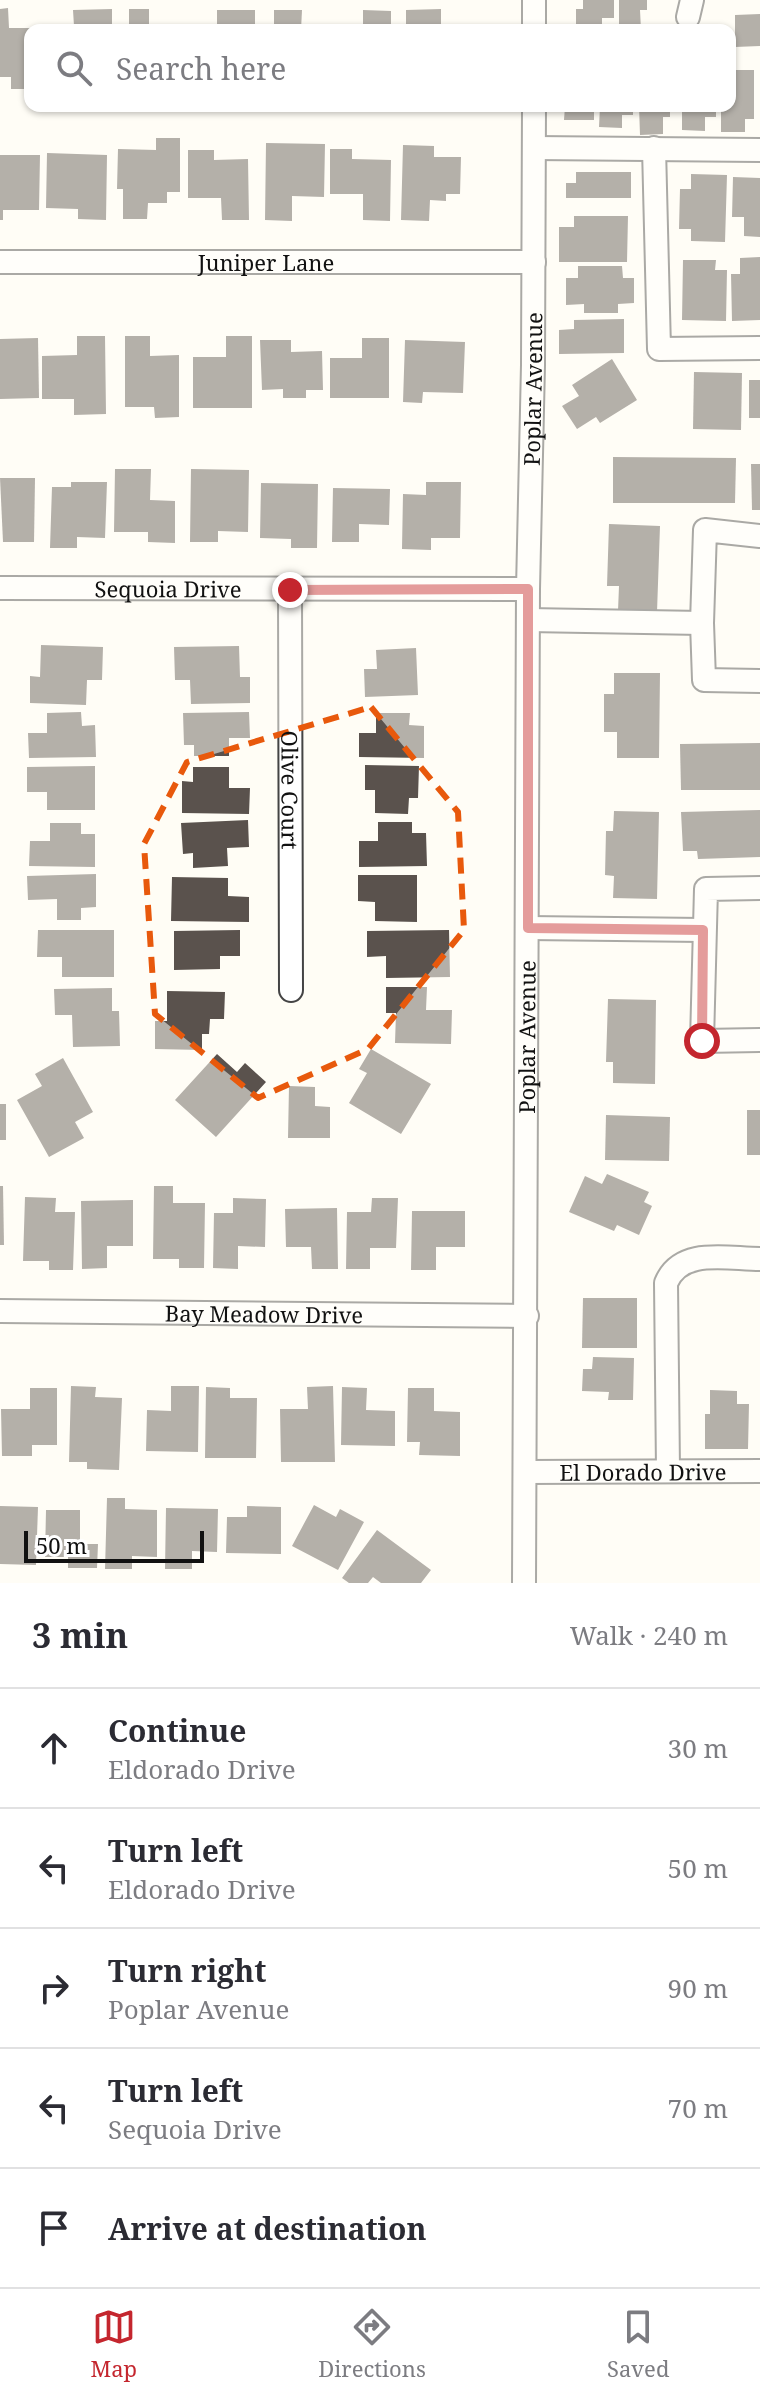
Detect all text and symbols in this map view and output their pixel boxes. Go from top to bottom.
search box [24,24,736,112]
icon: search [52,46,96,90]
text: Search here [116,48,286,89]
street label: Juniper Lane [197,247,334,277]
street label: Poplar Avenue [516,312,548,466]
route end [272,572,308,608]
street label: Sequoia Drive [94,573,242,603]
street label: Olive Court [275,731,306,850]
street label: Poplar Avenue [511,960,542,1114]
route start [684,1023,720,1059]
street label: Bay Meadow Drive [165,1298,363,1329]
street label: El Dorado Drive [559,1456,727,1487]
scale bar [24,1527,204,1563]
text: 50 m [36,1530,87,1560]
text: 3 min [32,1612,128,1658]
text: Walk · 240 m [570,1617,728,1653]
text: Continue [108,1710,246,1751]
icon: ahead [32,1726,76,1770]
text: 30 m [668,1730,728,1766]
text: Eldorado Drive [108,1751,296,1787]
text: Turn left [108,1830,243,1871]
icon: left [32,1846,76,1890]
text: 50 m [668,1850,728,1886]
text: Eldorado Drive [108,1871,296,1907]
text: Turn right [108,1950,266,1991]
icon: right [32,1966,76,2010]
text: 90 m [668,1970,728,2006]
text: Poplar Avenue [108,1991,289,2027]
text: Turn left [108,2070,243,2111]
icon: left [32,2086,76,2130]
text: 70 m [668,2090,728,2126]
text: Sequoia Drive [108,2111,282,2147]
icon: arrive [32,2206,76,2250]
text: Arrive at destination [108,2208,427,2249]
tab: Map [91,2305,137,2383]
tab: Directions [318,2305,426,2383]
tab: Saved [607,2305,669,2383]

